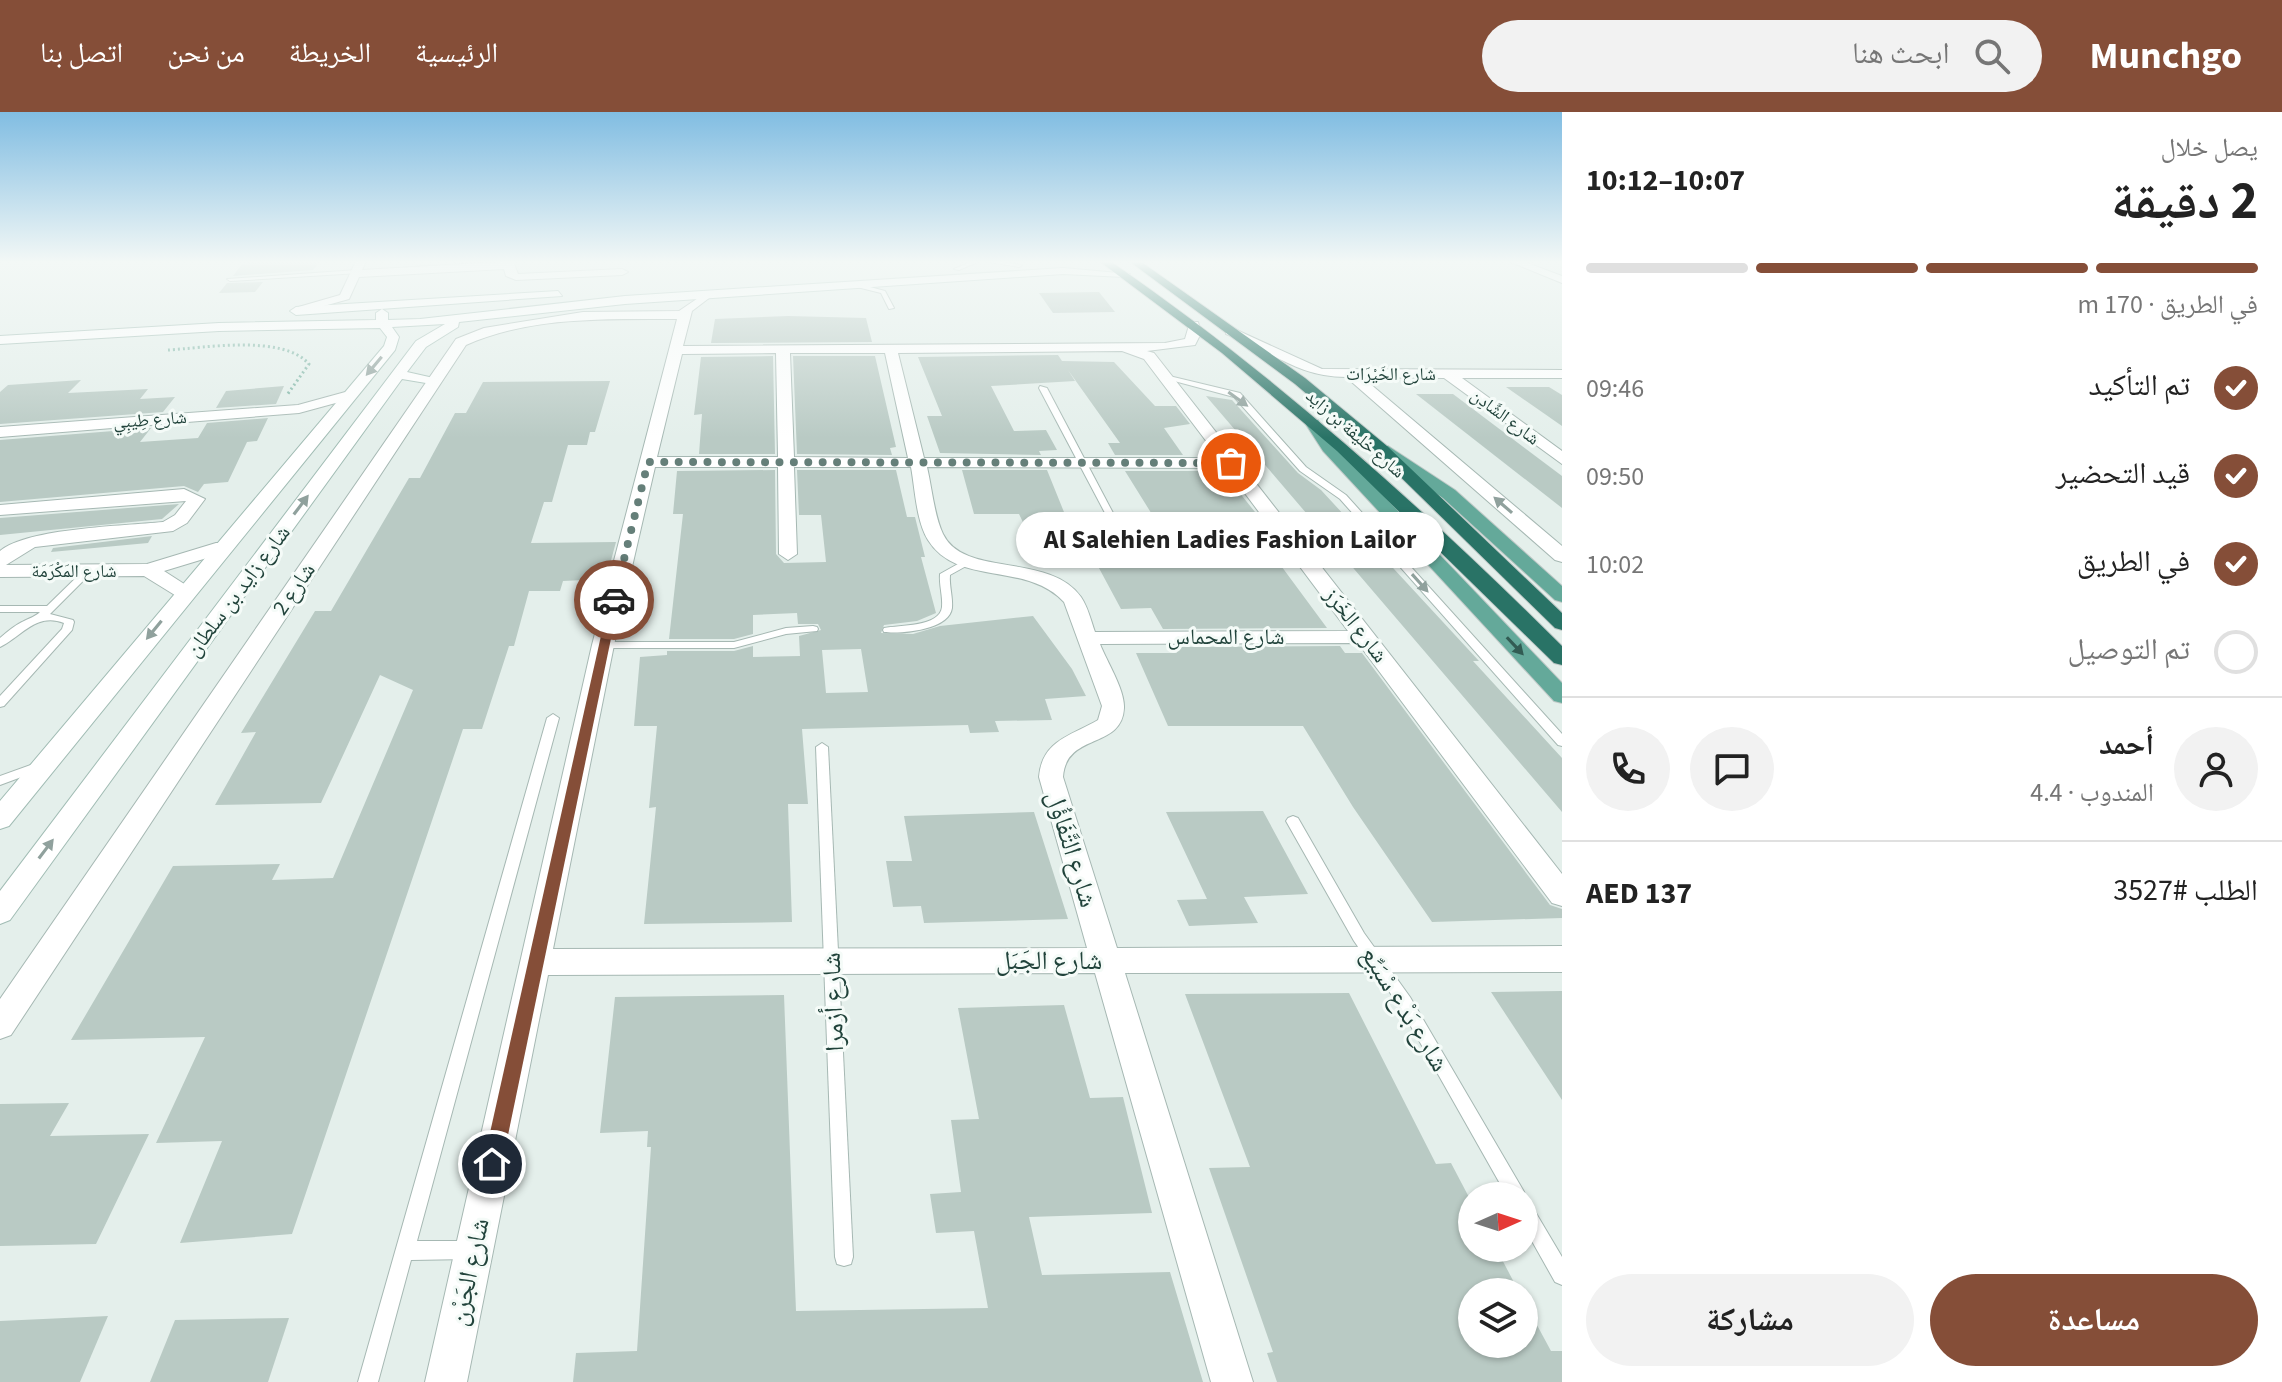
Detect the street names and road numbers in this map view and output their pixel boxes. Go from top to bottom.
street label: شارع الخَيْرَات [1346,362,1436,387]
street label: شارع الشَّادِن [1465,383,1545,451]
street label: شارع خليفة بن زايد [1300,384,1410,484]
street label: شارع طِيبِي [112,405,188,437]
street label: شارع زايد بن سلطان [178,518,298,664]
street label: شارع 2 [265,556,323,622]
street label: شارع المَكْرَمَة [31,559,117,584]
street label: شارع الخَرَز [1316,580,1396,670]
street label: شارع المحماس [1168,621,1284,653]
street label: شارع التَّفَاؤُل [1037,786,1107,912]
street label: شارع بَدْع سْبَيِّع [1352,939,1458,1079]
street label: شارع الجَبَل [996,942,1102,979]
street label: شارع أزمرا [813,952,853,1052]
street label: شارع الجَرْن [440,1215,498,1329]

